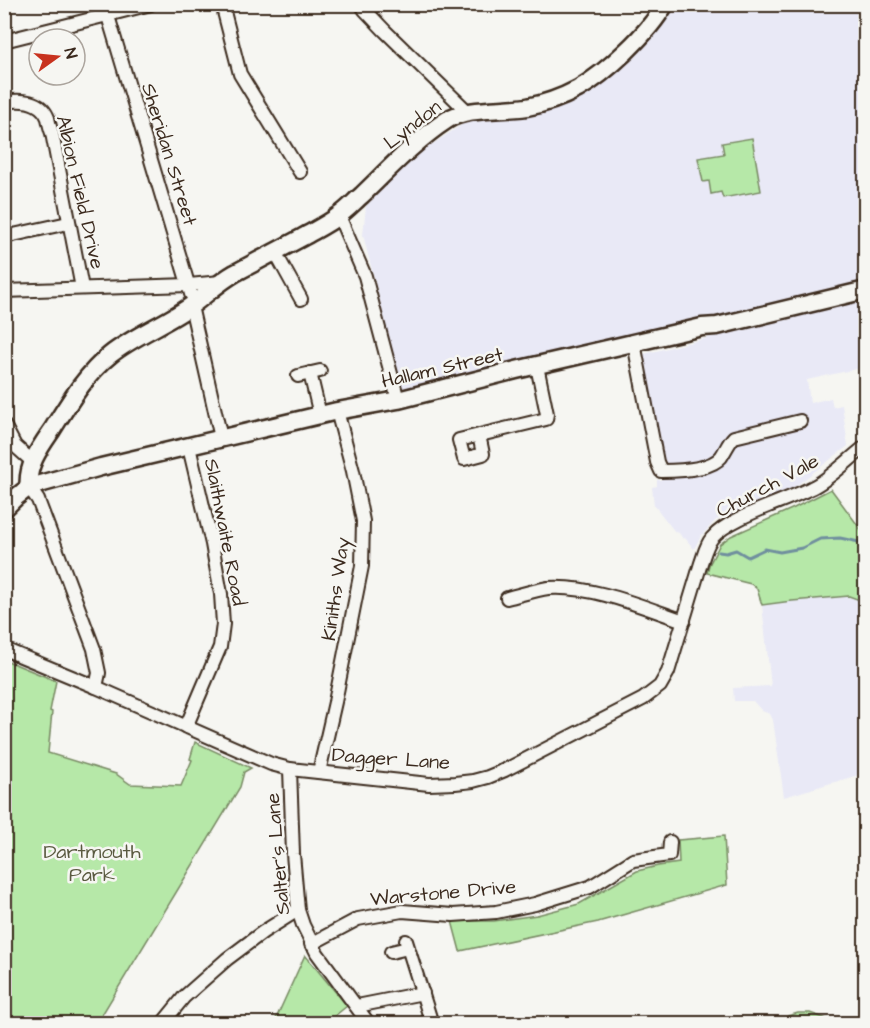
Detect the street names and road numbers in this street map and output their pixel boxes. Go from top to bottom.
street label: Sheridan Street [134,80,204,229]
street label: Lyndon [378,93,448,157]
street label: Albion Field Drive [49,113,111,272]
street label: Hallam Street [379,340,506,396]
street label: Church Vale [711,447,824,525]
street label: Slaithwaite Road [197,456,253,608]
street label: Kiniths Way [315,536,358,643]
street label: Dagger Lane [331,741,451,778]
street label: Salter's Lane [259,792,297,916]
street label: Warstone Drive [369,873,517,913]

